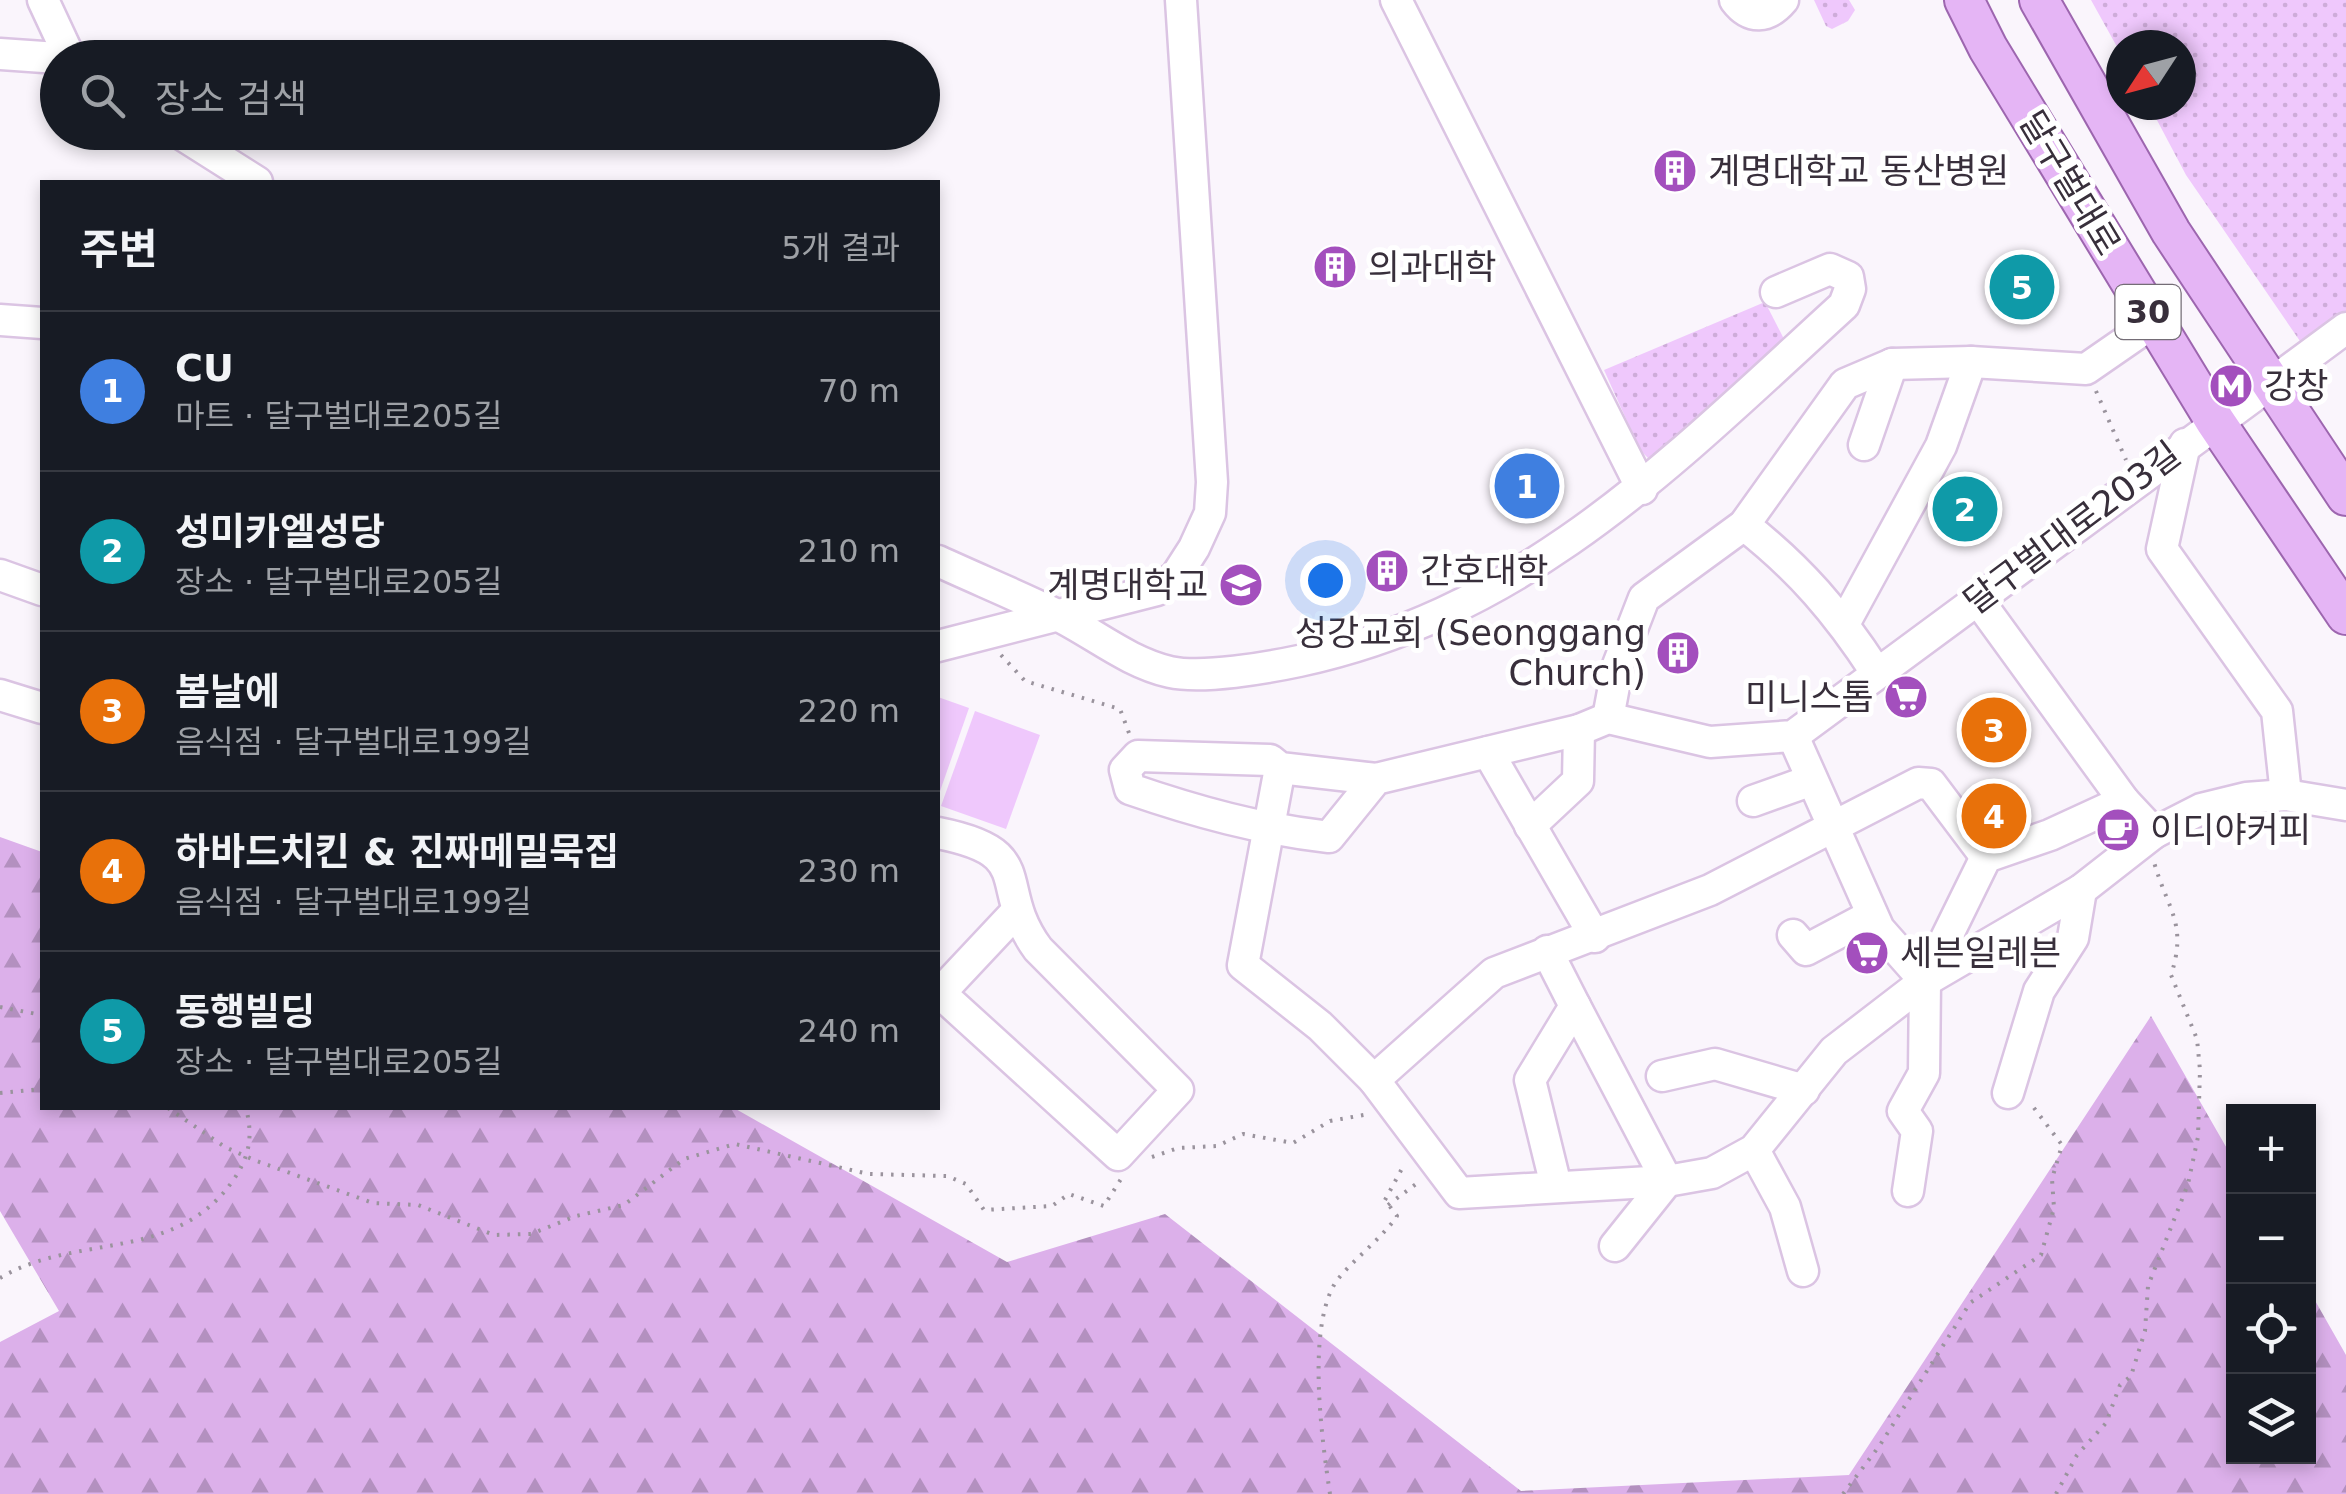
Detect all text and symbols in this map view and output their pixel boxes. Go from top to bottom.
north arrow [2106,30,2196,120]
search box [40,40,940,150]
icon: search [75,68,130,123]
text: 장소 검색 [155,77,307,121]
street label: 달구벌대로 [2011,104,2129,262]
building icon: 계명대학교 동산병원 [1652,148,1698,194]
place label: 계명대학교 동산병원 [1708,151,2009,191]
text: 주변 [80,225,157,274]
text: 5개 결과 [781,229,900,267]
building icon: 의과대학 [1312,244,1358,290]
place label: 의과대학 [1368,247,1497,287]
pin: 5 [1990,250,2054,324]
road number: 30 [2116,285,2180,339]
text: CU [175,346,234,390]
metro station icon: 강창 [2208,363,2254,409]
place label: 강창 [2264,366,2328,406]
text: 1 [101,372,124,410]
text: 70 m [818,372,900,410]
text: 마트 · 달구벌대로205길 [175,397,502,435]
street label: 달구벌대로203길 [1956,433,2188,623]
pin: 1 [1494,448,1560,524]
pin: 2 [1932,472,1998,546]
text: 성미카엘성당 [175,510,385,554]
text: 2 [101,532,124,570]
text: 210 m [798,532,900,570]
building icon: 간호대학 [1364,548,1410,594]
place label: 간호대학 [1420,551,1549,591]
your location [1300,555,1351,606]
school or university icon: 계명대학교 [1218,562,1264,608]
text: 장소 · 달구벌대로205길 [175,563,502,601]
place label: 계명대학교 [1047,565,1208,605]
place label: 성강교회 (Seonggang Church) [1295,613,1646,693]
building icon: 성강교회 (Seonggang Church) [1655,630,1701,676]
text: 봄날에 [175,670,280,714]
supermarket icon: 미니스톱 [1883,674,1929,720]
place label: 미니스톱 [1745,677,1874,717]
text: 3 [101,692,124,730]
text: 220 m [798,692,900,730]
pin: 3 [1962,692,2026,768]
text: 음식점 · 달구벌대로199길 [175,723,532,761]
pin: 4 [1962,778,2026,854]
cafe icon: 이디야커피 [2095,807,2141,853]
place label: 이디야커피 [2150,810,2311,850]
text: 하바드치킨 & 진짜메밀묵집 [175,830,619,874]
text: 4 [101,852,124,890]
text: 230 m [798,852,900,890]
text: 음식점 · 달구벌대로199길 [175,883,532,921]
supermarket icon: 세븐일레븐 [1844,930,1890,976]
place label: 세븐일레븐 [1900,933,2061,973]
text: 동행빌딩 [175,990,315,1034]
text: 5 [101,1012,124,1050]
text: 240 m [798,1012,900,1050]
text: 장소 · 달구벌대로205길 [175,1043,502,1081]
map controls [2226,1104,2316,1464]
button: + [2226,1104,2316,1194]
button: − [2226,1194,2316,1284]
button: locate [2226,1284,2316,1374]
button: layers [2226,1374,2316,1464]

